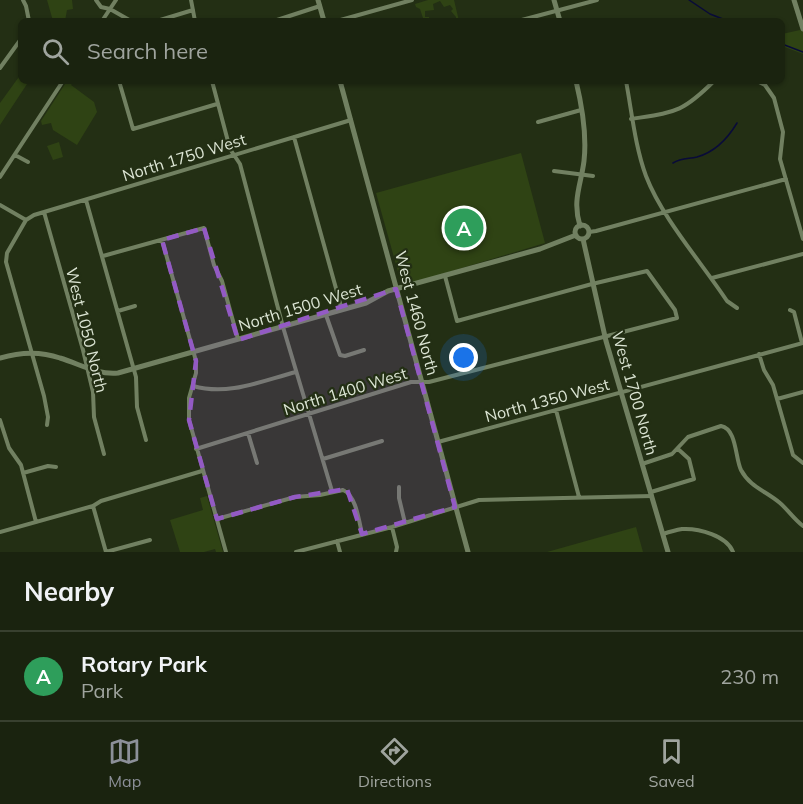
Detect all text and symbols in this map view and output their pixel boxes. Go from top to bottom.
search box [18,18,785,84]
icon: search [39,35,72,68]
text: Search here [87,37,208,65]
street label: North 1750 West [120,129,249,185]
pin: A [444,206,484,250]
street label: West 1460 North [391,249,443,377]
street label: West 1050 North [62,265,112,395]
street label: North 1500 West [236,279,365,335]
street label: West 1700 North [608,329,662,457]
your location [449,343,478,372]
street label: North 1400 West [281,363,410,419]
street label: North 1350 West [483,374,612,426]
text: Nearby [24,575,114,608]
text: Rotary Park [81,650,207,678]
text: A [36,664,51,689]
text: 230 m [720,664,779,689]
text: Park [81,678,123,703]
tab: Map [108,735,141,791]
tab: Directions [358,735,432,791]
tab: Saved [649,735,695,791]

